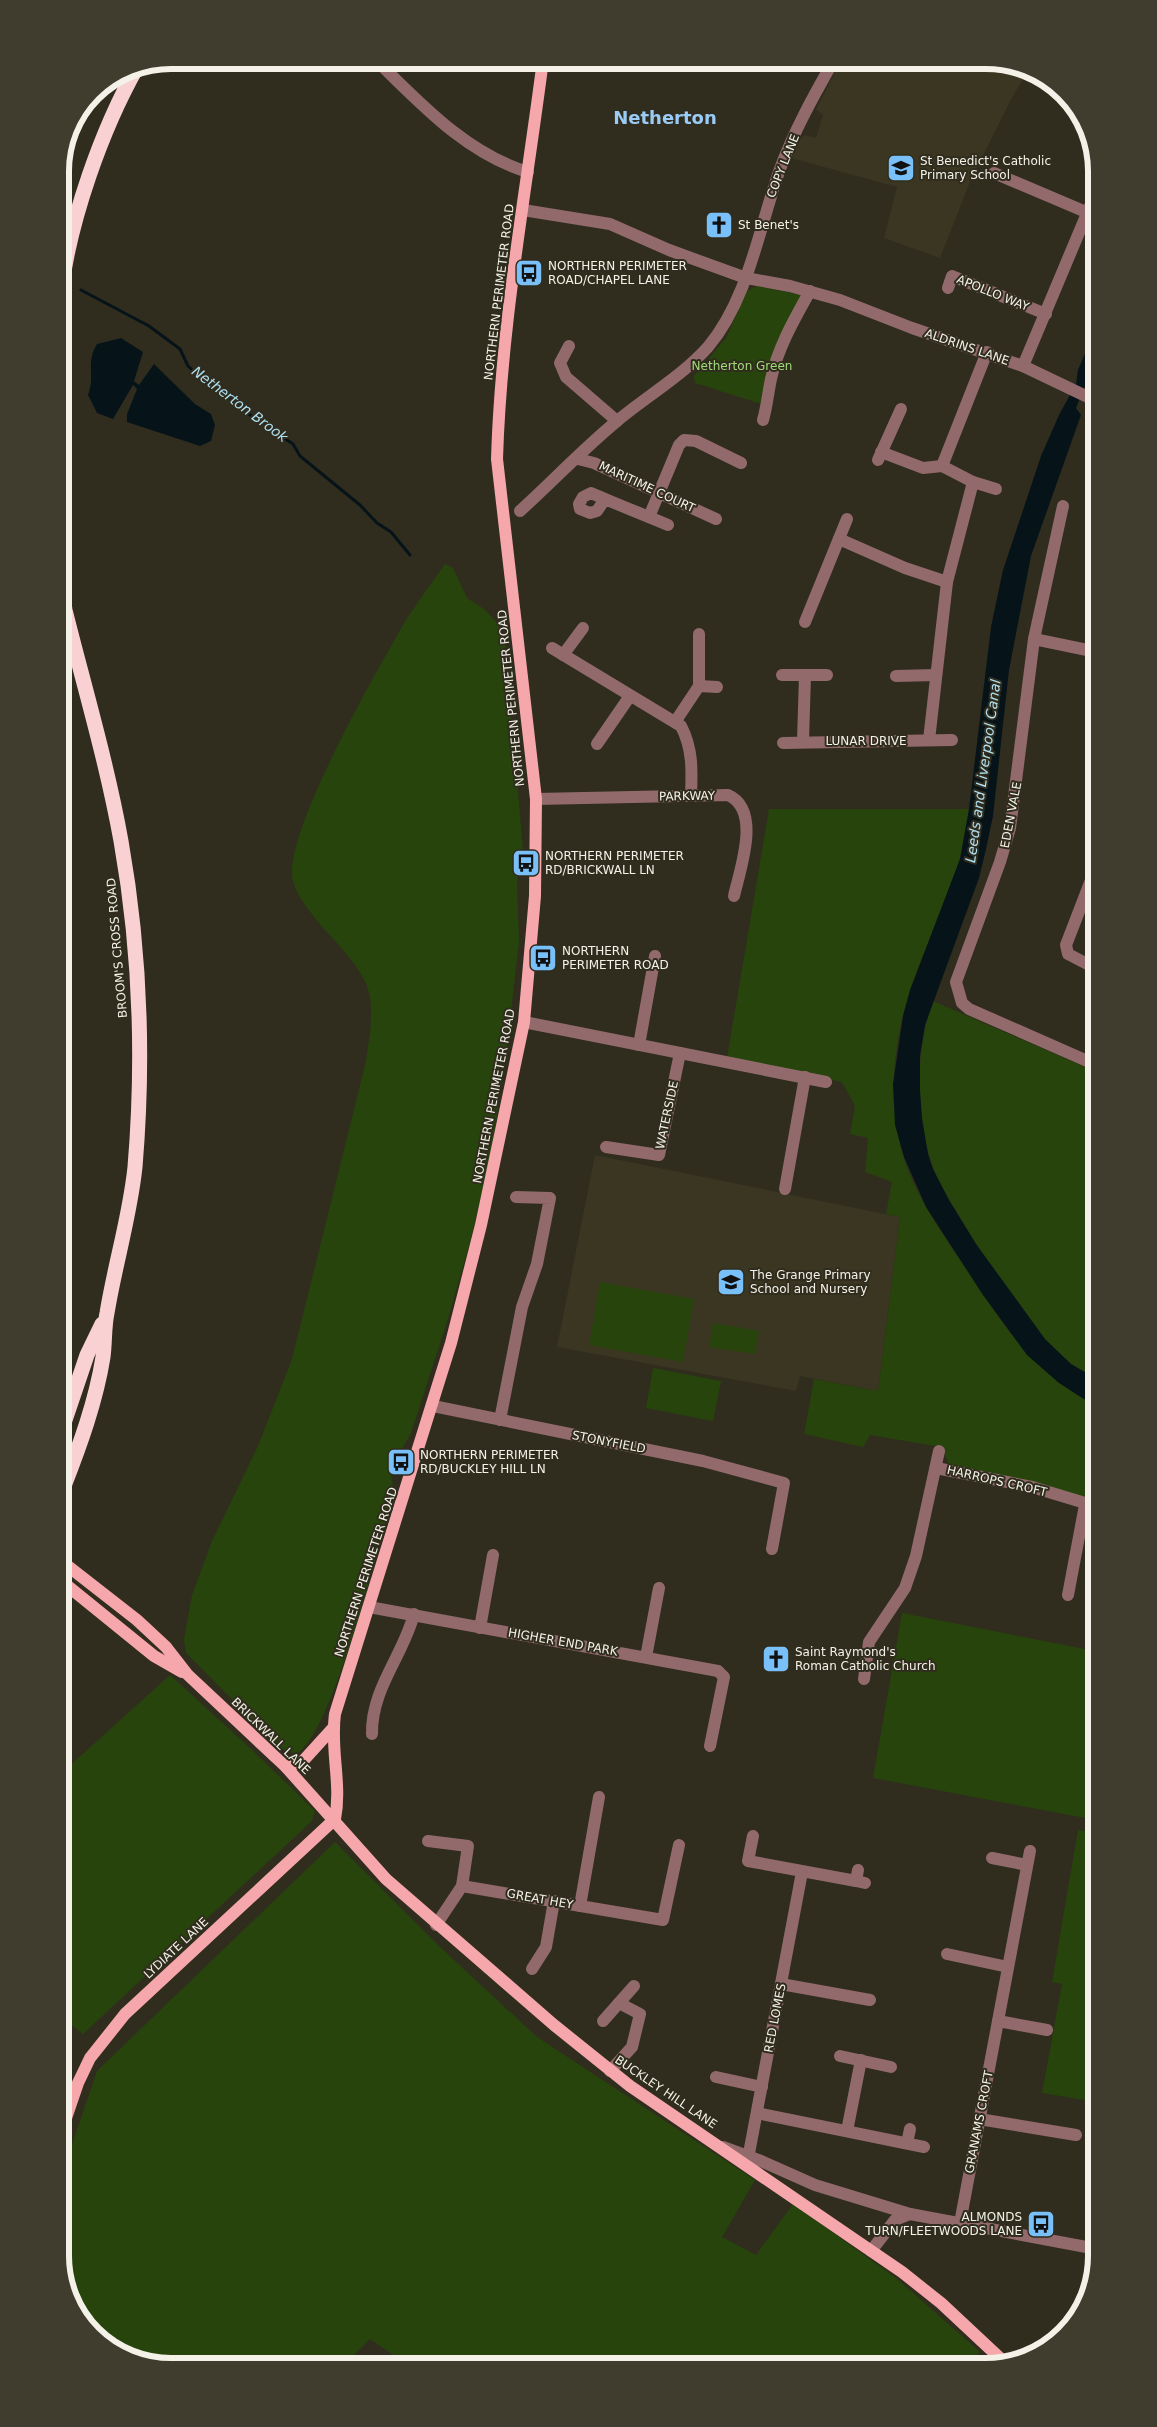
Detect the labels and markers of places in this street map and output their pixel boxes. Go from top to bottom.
school or university icon: St Benedict's Catholic Primary School [886,153,916,183]
place label: St Benedict's Catholic Primary School [920,154,1051,182]
church icon: St Benet's [704,210,734,240]
place label: St Benet's [738,218,799,232]
bus stop icon: NORTHERN PERIMETER ROAD/CHAPEL LANE [514,258,544,288]
place label: NORTHERN PERIMETER ROAD/CHAPEL LANE [548,259,687,287]
bus stop icon: NORTHERN PERIMETER RD/BRICKWALL LN [511,848,541,878]
place label: NORTHERN PERIMETER RD/BRICKWALL LN [545,849,684,877]
bus stop icon: NORTHERN PERIMETER ROAD [528,943,558,973]
place label: NORTHERN PERIMETER ROAD [562,944,669,972]
school or university icon: The Grange Primary School and Nursery [716,1267,746,1297]
place label: The Grange Primary School and Nursery [749,1268,871,1296]
bus stop icon: NORTHERN PERIMETER RD/BUCKLEY HILL LN [386,1447,416,1477]
place label: NORTHERN PERIMETER RD/BUCKLEY HILL LN [420,1448,559,1476]
church icon: Saint Raymond's Roman Catholic Church [761,1644,791,1674]
place label: Saint Raymond's Roman Catholic Church [795,1645,936,1673]
bus stop icon: ALMONDS TURN/FLEETWOODS LANE [1026,2209,1056,2239]
place label: ALMONDS TURN/FLEETWOODS LANE [864,2210,1022,2238]

